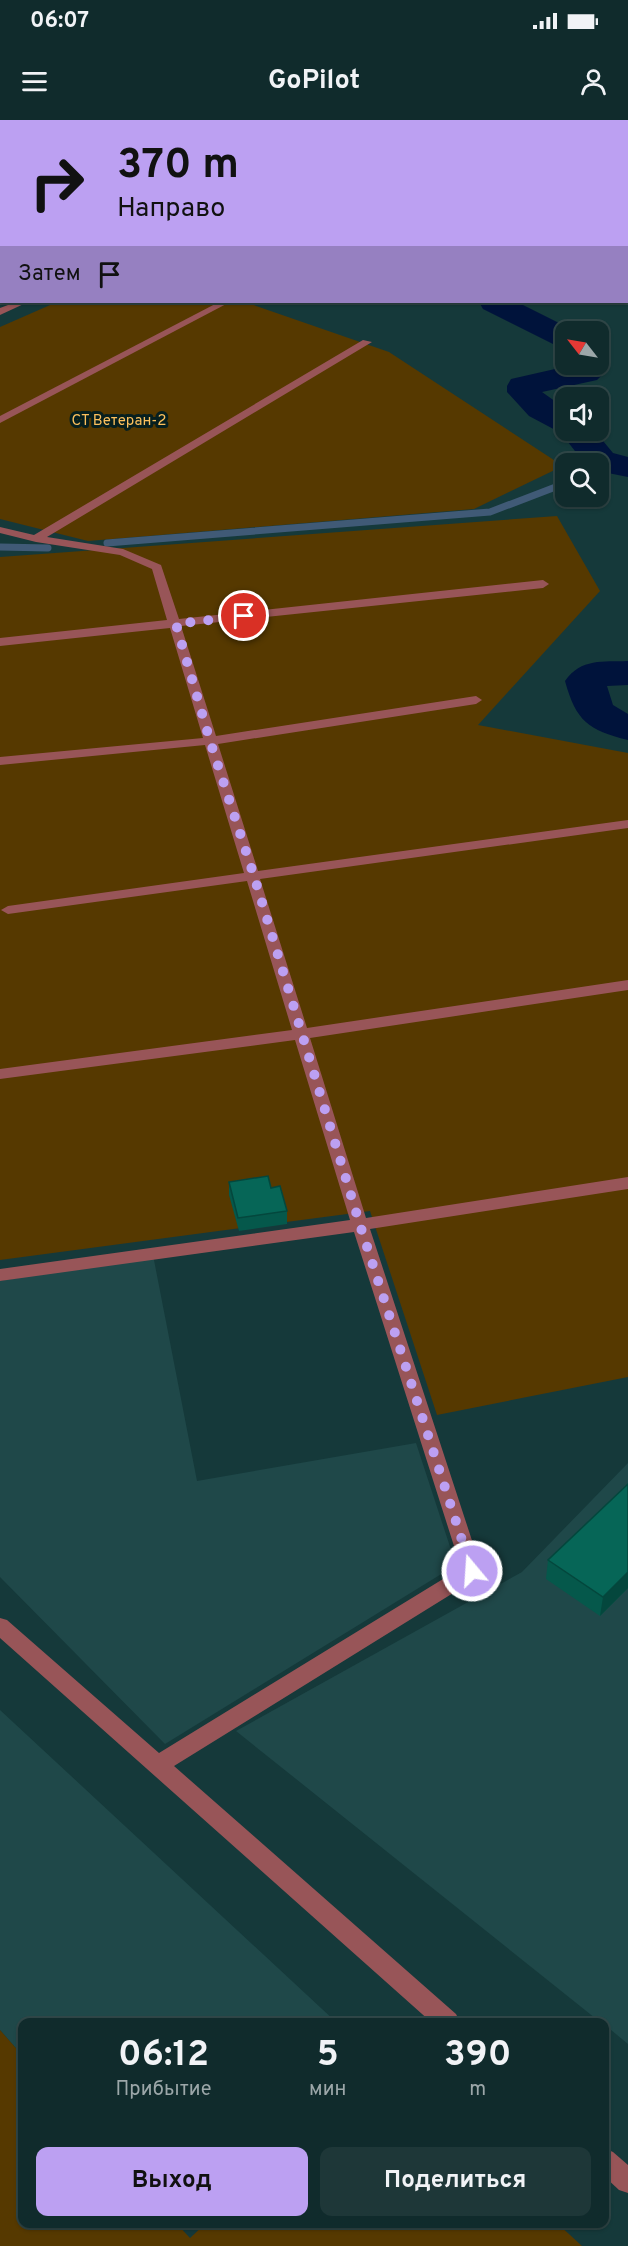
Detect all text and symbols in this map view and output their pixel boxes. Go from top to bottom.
text: 06:07 [30,8,89,35]
text: GoPilot [268,64,360,98]
icon: menu [18,65,51,98]
icon: person [577,65,610,98]
text: 370 m [117,140,239,193]
icon: right [18,144,96,222]
text: Направо [117,192,225,226]
icon: arrive [93,258,126,291]
text: Затем [18,261,81,288]
north arrow [555,321,609,375]
map controls [555,321,609,507]
button: sound [555,387,609,441]
park label: СТ Ветеран-2 [72,412,167,431]
button: search [555,453,609,507]
pin [218,590,269,641]
icon: arrive [227,599,260,632]
position arrow [440,1539,504,1603]
text: 06:12 [118,2033,209,2079]
text: 5 [317,2033,339,2079]
text: 390 [444,2033,511,2079]
text: Прибытие [116,2077,212,2103]
text: мин [309,2077,346,2103]
text: m [469,2077,486,2103]
button: Выход [36,2147,308,2216]
button: Поделиться [320,2147,591,2216]

